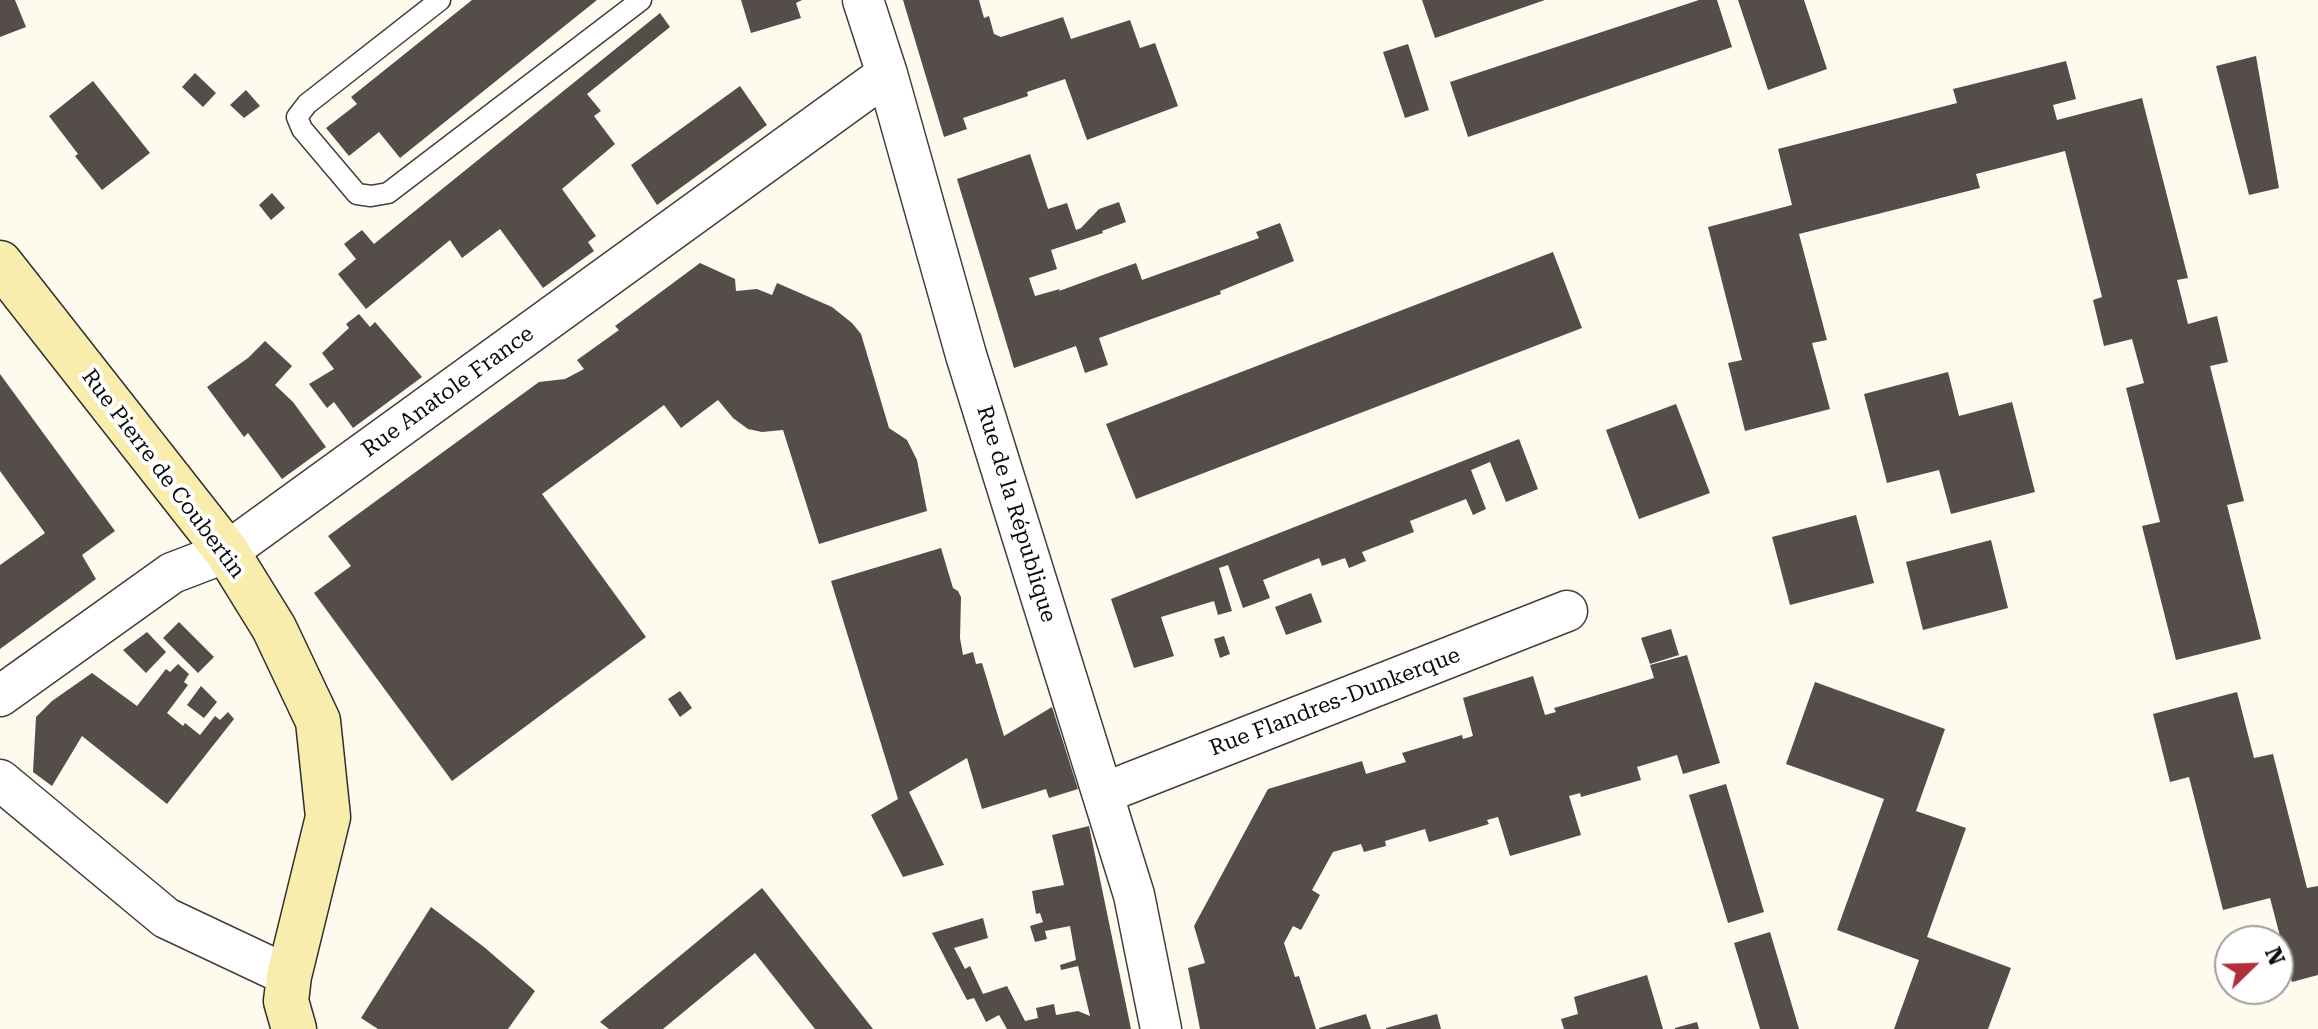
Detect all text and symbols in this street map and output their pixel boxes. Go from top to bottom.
street label: Rue Anatole France [357,321,539,463]
street label: Rue Pierre de Coubertin [76,364,250,584]
street label: Rue de la République [970,402,1062,626]
street label: Rue Flandres-Dunkerque [1206,642,1464,762]
north arrow [2214,925,2294,1005]
text: N [2260,944,2290,969]

